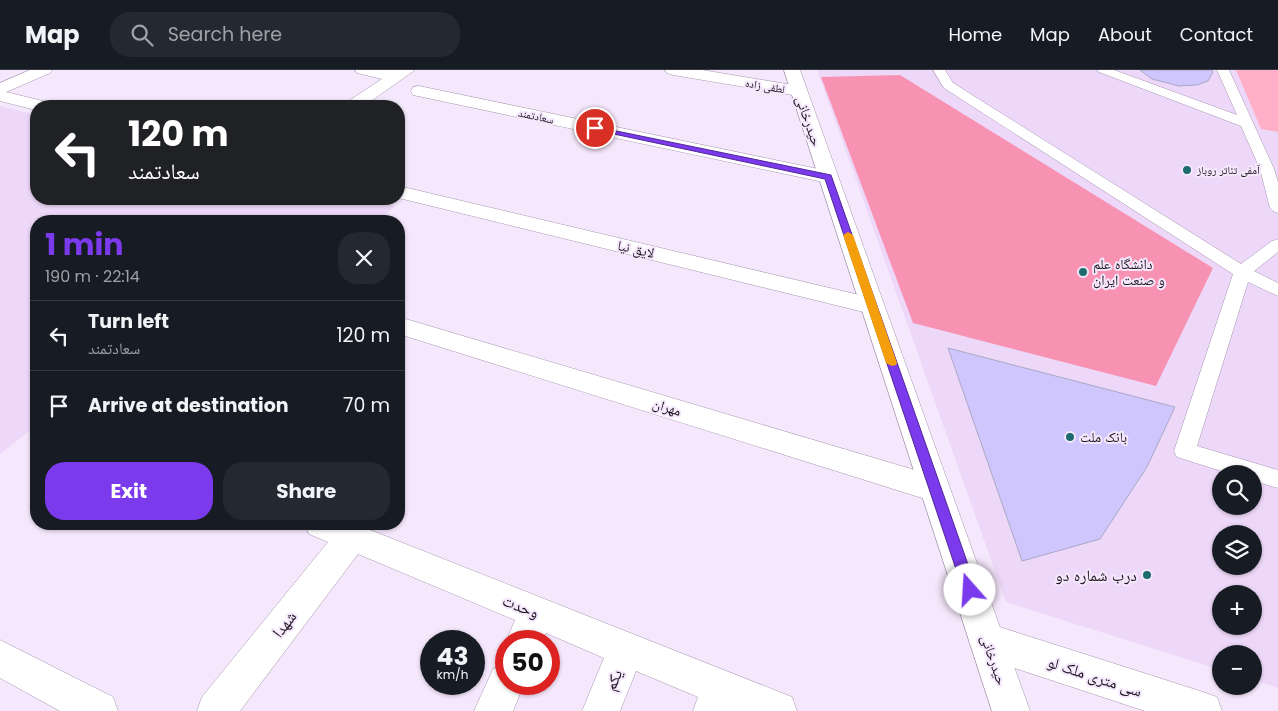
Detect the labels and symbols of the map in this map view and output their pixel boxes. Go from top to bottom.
street label: لطفی زاده [744,75,786,97]
street label: حیدرخانی [791,93,827,149]
street label: سعادتمند [517,104,555,128]
pin [574,107,616,149]
place label: آمفی تئاتر روباز [1196,162,1260,178]
marker: آمفی تئاتر روباز [1181,164,1193,176]
street label: لایق نیا [616,235,656,263]
place label: دانشگاه علم و صنعت ایران [1093,254,1165,290]
marker: دانشگاه علم و صنعت ایران [1077,266,1089,278]
street label: مهران [650,393,684,421]
place label: بانک ملت [1080,427,1127,447]
marker: بانک ملت [1064,431,1076,443]
position arrow [943,563,995,615]
place label: درب شماره دو [1055,564,1137,587]
marker: درب شماره دو [1141,569,1153,581]
street label: وحدت [499,589,543,624]
street label: شهدا [267,606,302,642]
speed limit sign: 50 [495,630,560,695]
street label: حیدرخانی [976,632,1012,688]
street label: سی متری ملک لو [1045,650,1145,703]
street label: یکم [599,666,628,694]

